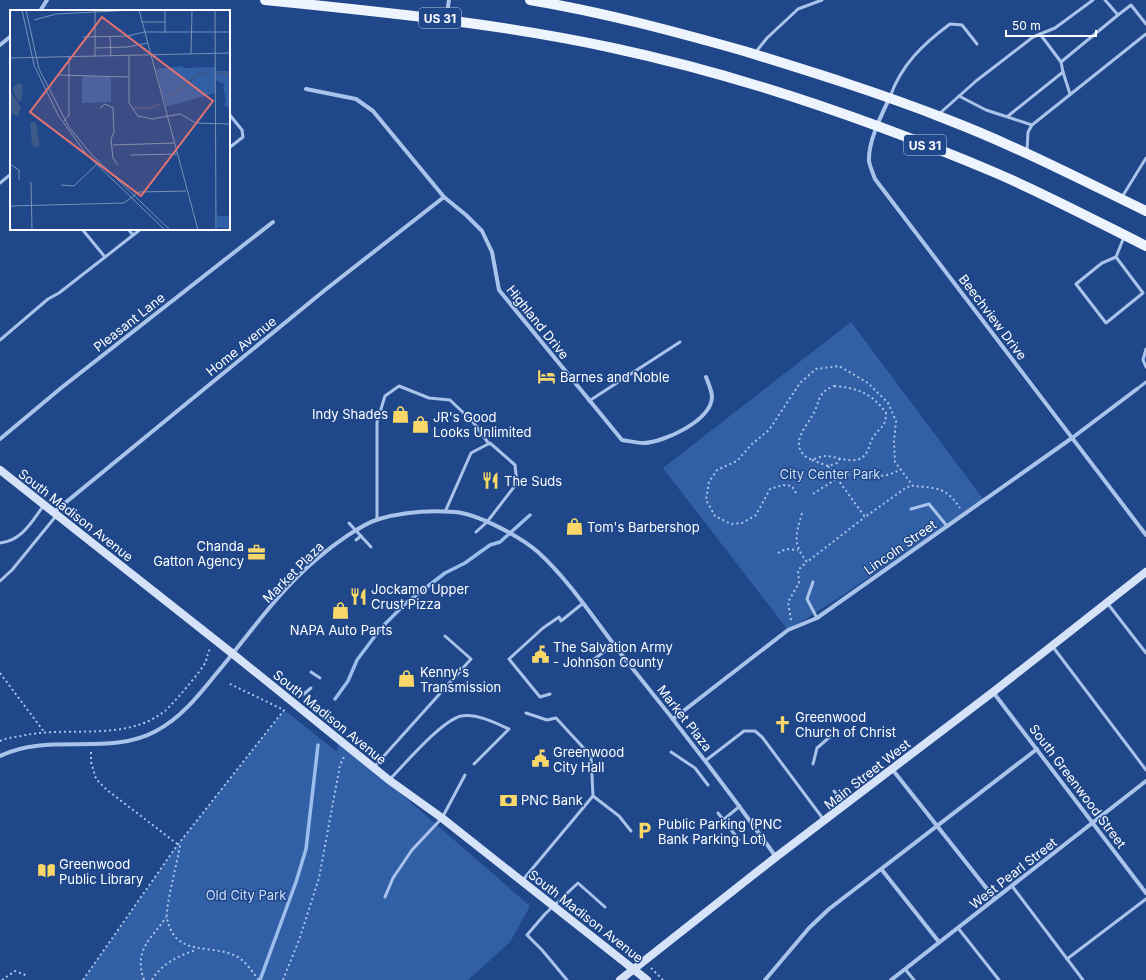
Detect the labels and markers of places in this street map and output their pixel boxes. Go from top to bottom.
hotel icon: Barnes and Noble [537,367,557,387]
place label: Barnes and Noble [560,369,670,385]
shop icon: Indy Shades [391,404,411,424]
place label: Indy Shades [312,406,388,422]
place label: JR's Good Looks Unlimited [433,409,531,440]
shop icon: JR's Good Looks Unlimited [410,414,430,434]
restaurant icon: The Suds [481,471,501,491]
place label: The Suds [504,473,562,489]
shop icon: Tom's Barbershop [564,517,584,537]
place label: Tom's Barbershop [587,519,700,535]
place label: Chanda Gatton Agency [153,538,244,569]
office icon: Chanda Gatton Agency [247,543,267,563]
place label: Jockamo Upper Crust Pizza [371,581,469,612]
restaurant icon: Jockamo Upper Crust Pizza [348,586,368,606]
shop icon: NAPA Auto Parts [331,601,351,621]
place label: NAPA Auto Parts [290,622,392,638]
place label: The Salvation Army - Johnson County [553,639,673,670]
public building icon: The Salvation Army - Johnson County [530,644,550,664]
place label: Kenny's Transmission [420,664,501,695]
shop icon: Kenny's Transmission [397,669,417,689]
place label: Greenwood Church of Christ [795,709,896,740]
church icon: Greenwood Church of Christ [772,714,792,734]
place label: Greenwood City Hall [553,744,624,775]
public building icon: Greenwood City Hall [530,749,550,769]
bank icon: PNC Bank [498,790,518,810]
place label: PNC Bank [521,792,583,808]
place label: Public Parking (PNC Bank Parking Lot) [658,816,782,847]
parking icon: Public Parking (PNC Bank Parking Lot) [635,821,655,841]
place label: Greenwood Public Library [59,856,143,887]
library icon: Greenwood Public Library [36,861,56,881]

